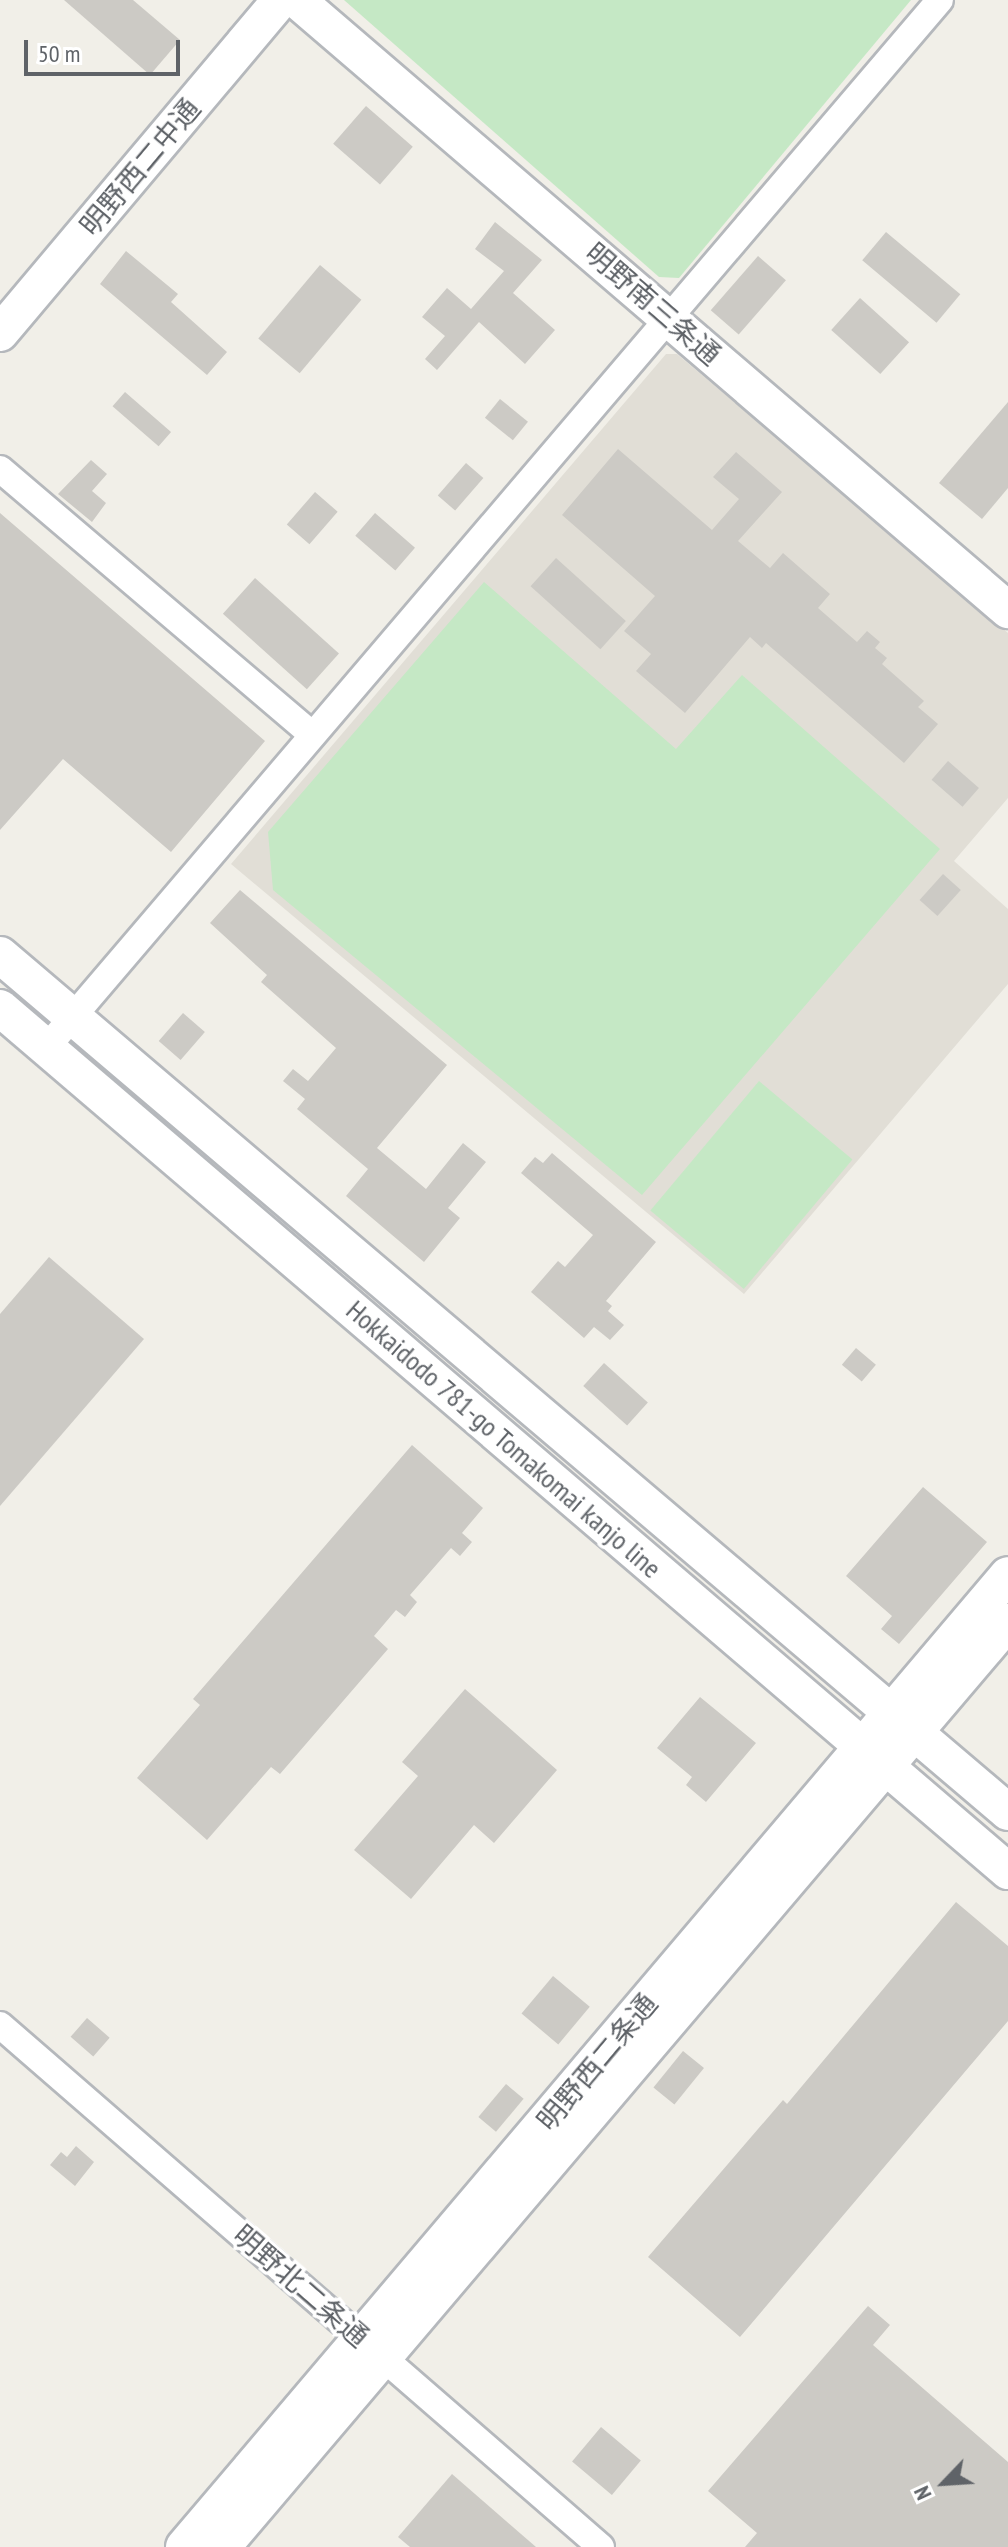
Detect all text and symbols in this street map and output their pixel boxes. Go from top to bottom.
scale bar [28,24,184,74]
text: 50 m [38,38,80,69]
street label: 明野西二中通 [73,92,207,242]
street label: 明野南三条通 [579,236,727,372]
street label: Hokkaidodo 781-go Tomakomai kanjo line [340,1293,668,1585]
street label: 明野西二条通 [530,1987,664,2137]
street label: 明野北二条通 [227,2218,375,2354]
north arrow [904,2443,984,2523]
text: N [907,2482,937,2504]

